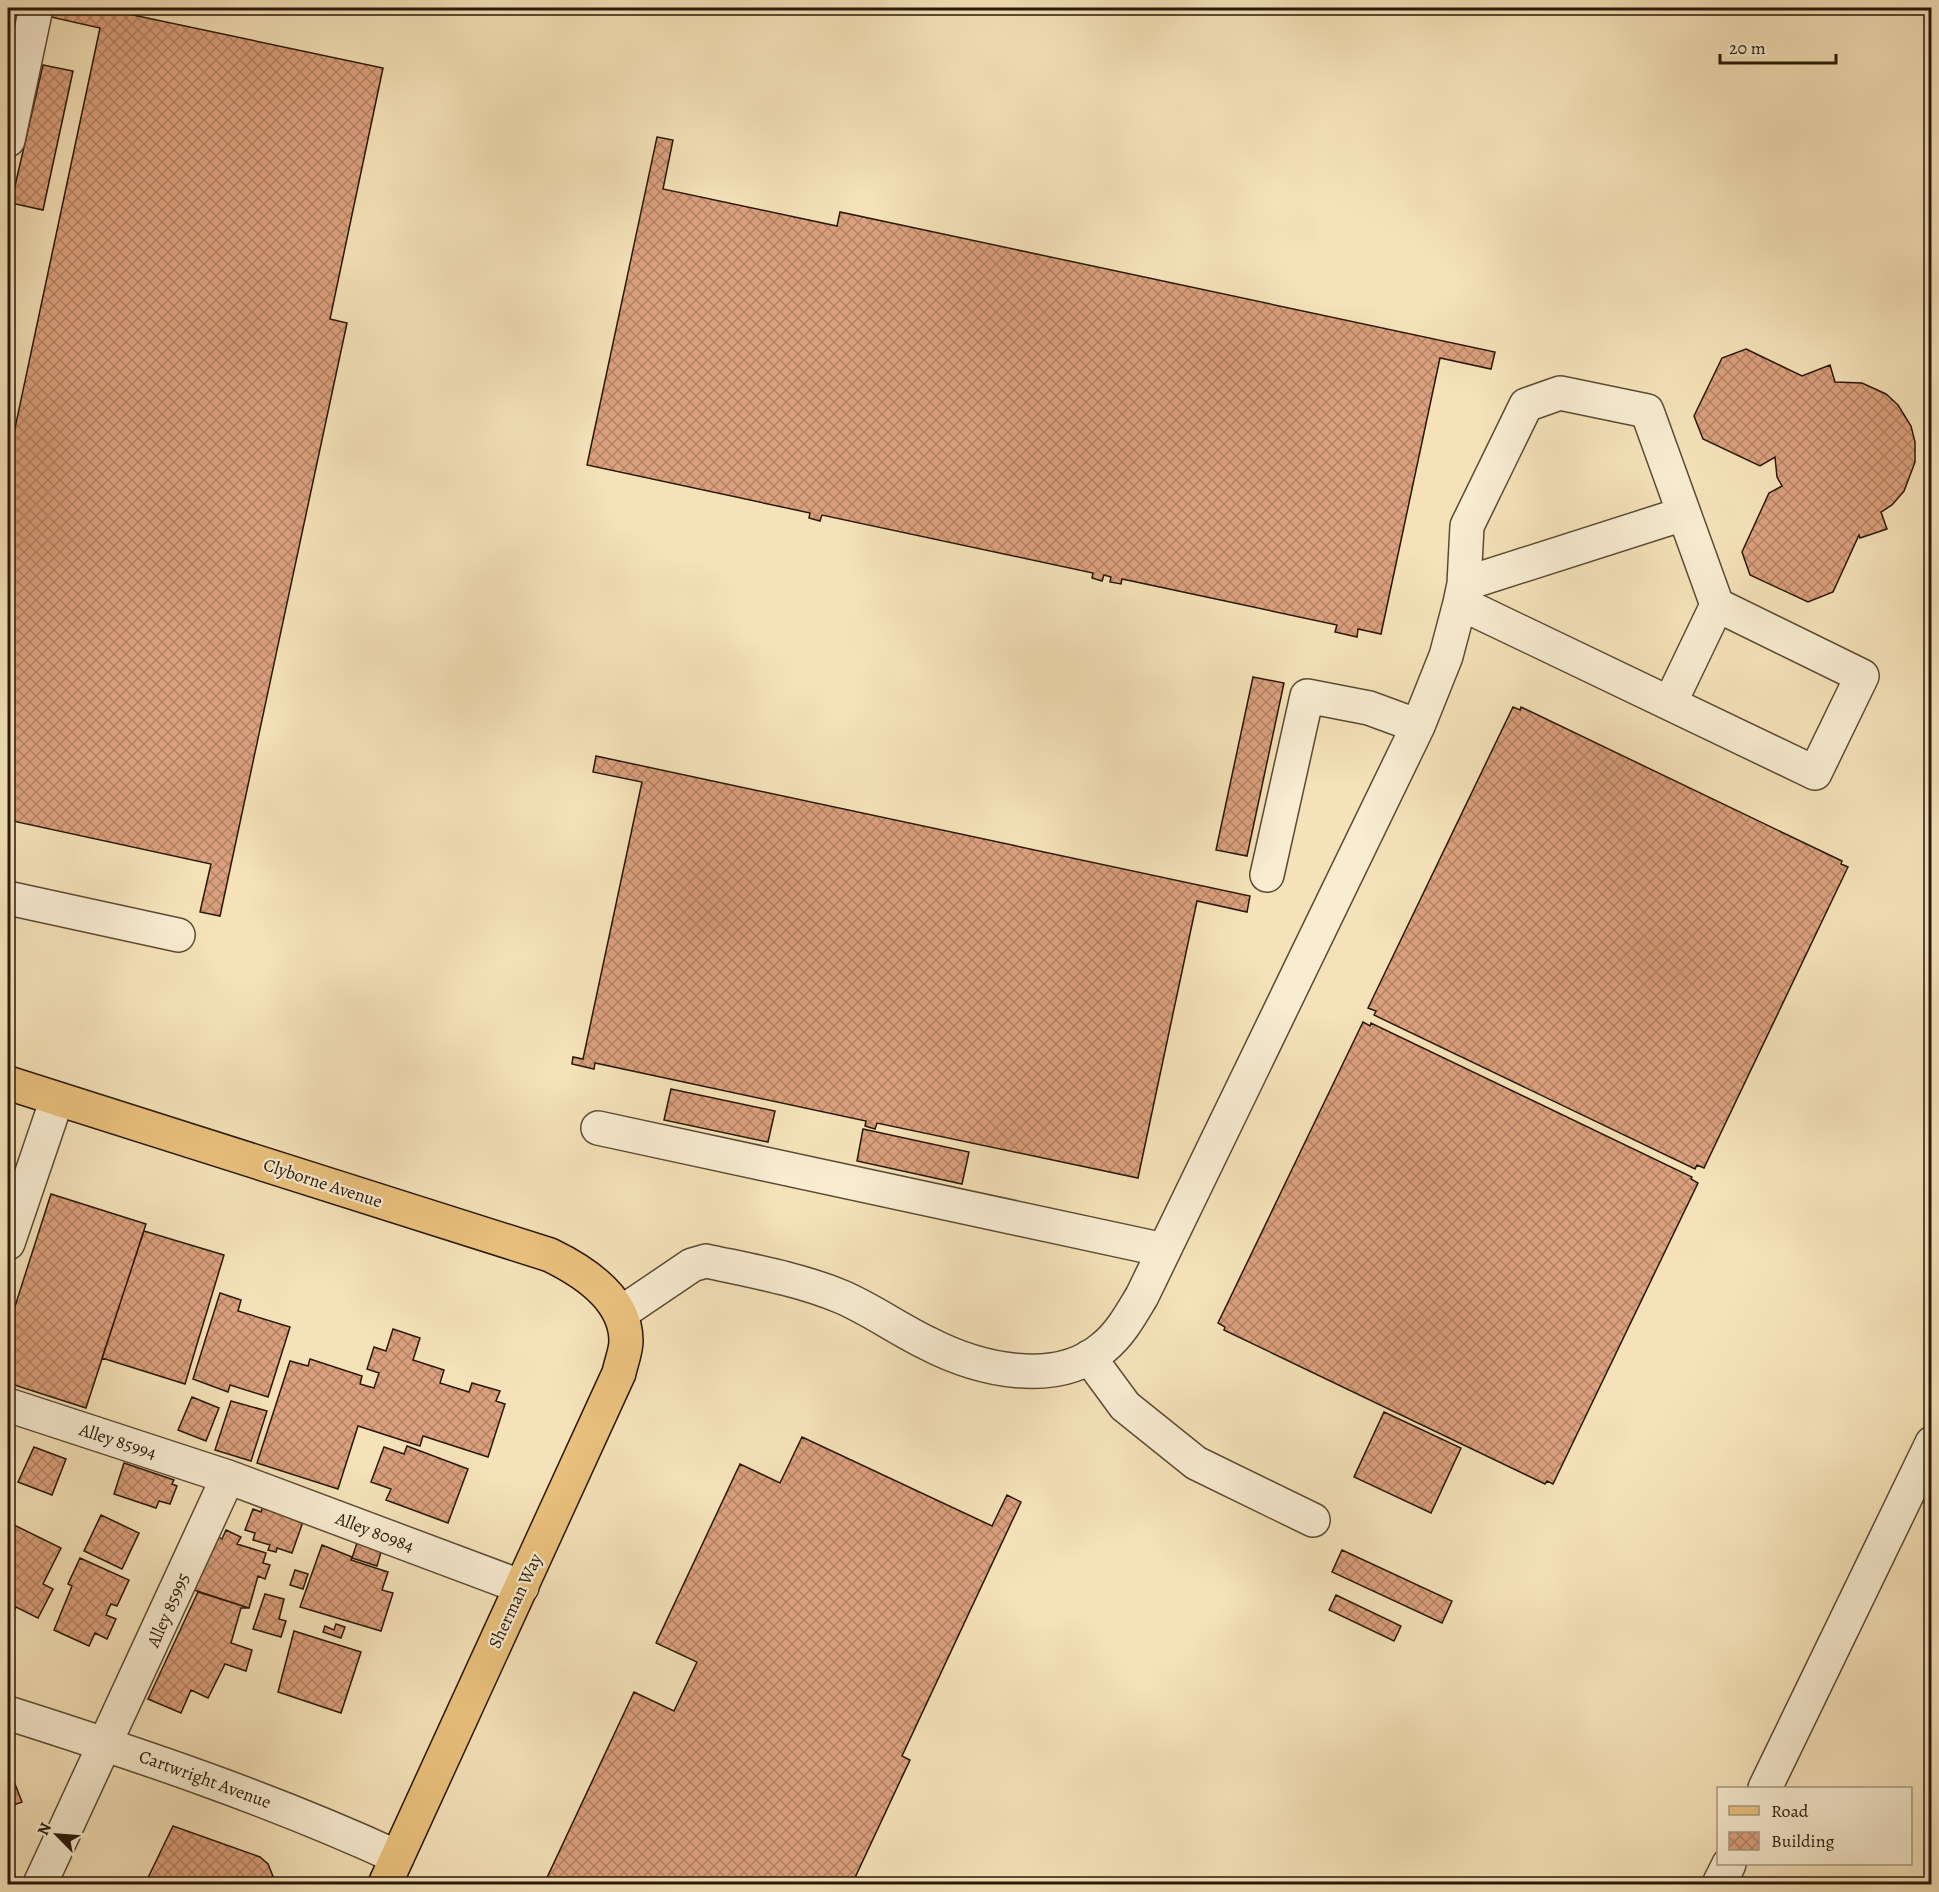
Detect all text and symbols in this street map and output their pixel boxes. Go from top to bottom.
scale bar [1720,27,1836,65]
text: 20 m [1729,36,1766,60]
street label: Clyborne Avenue [260,1152,386,1214]
street label: Alley 85994 [75,1417,160,1465]
street label: Alley 80984 [331,1506,418,1558]
street label: Sherman Way [483,1549,548,1652]
street label: Alley 85995 [141,1569,195,1652]
street label: Cartwright Avenue [136,1744,274,1814]
legend [1717,1787,1912,1865]
text: Road [1771,1799,1809,1823]
north arrow [27,1805,87,1865]
text: N [32,1819,57,1839]
text: Building [1771,1829,1835,1853]

